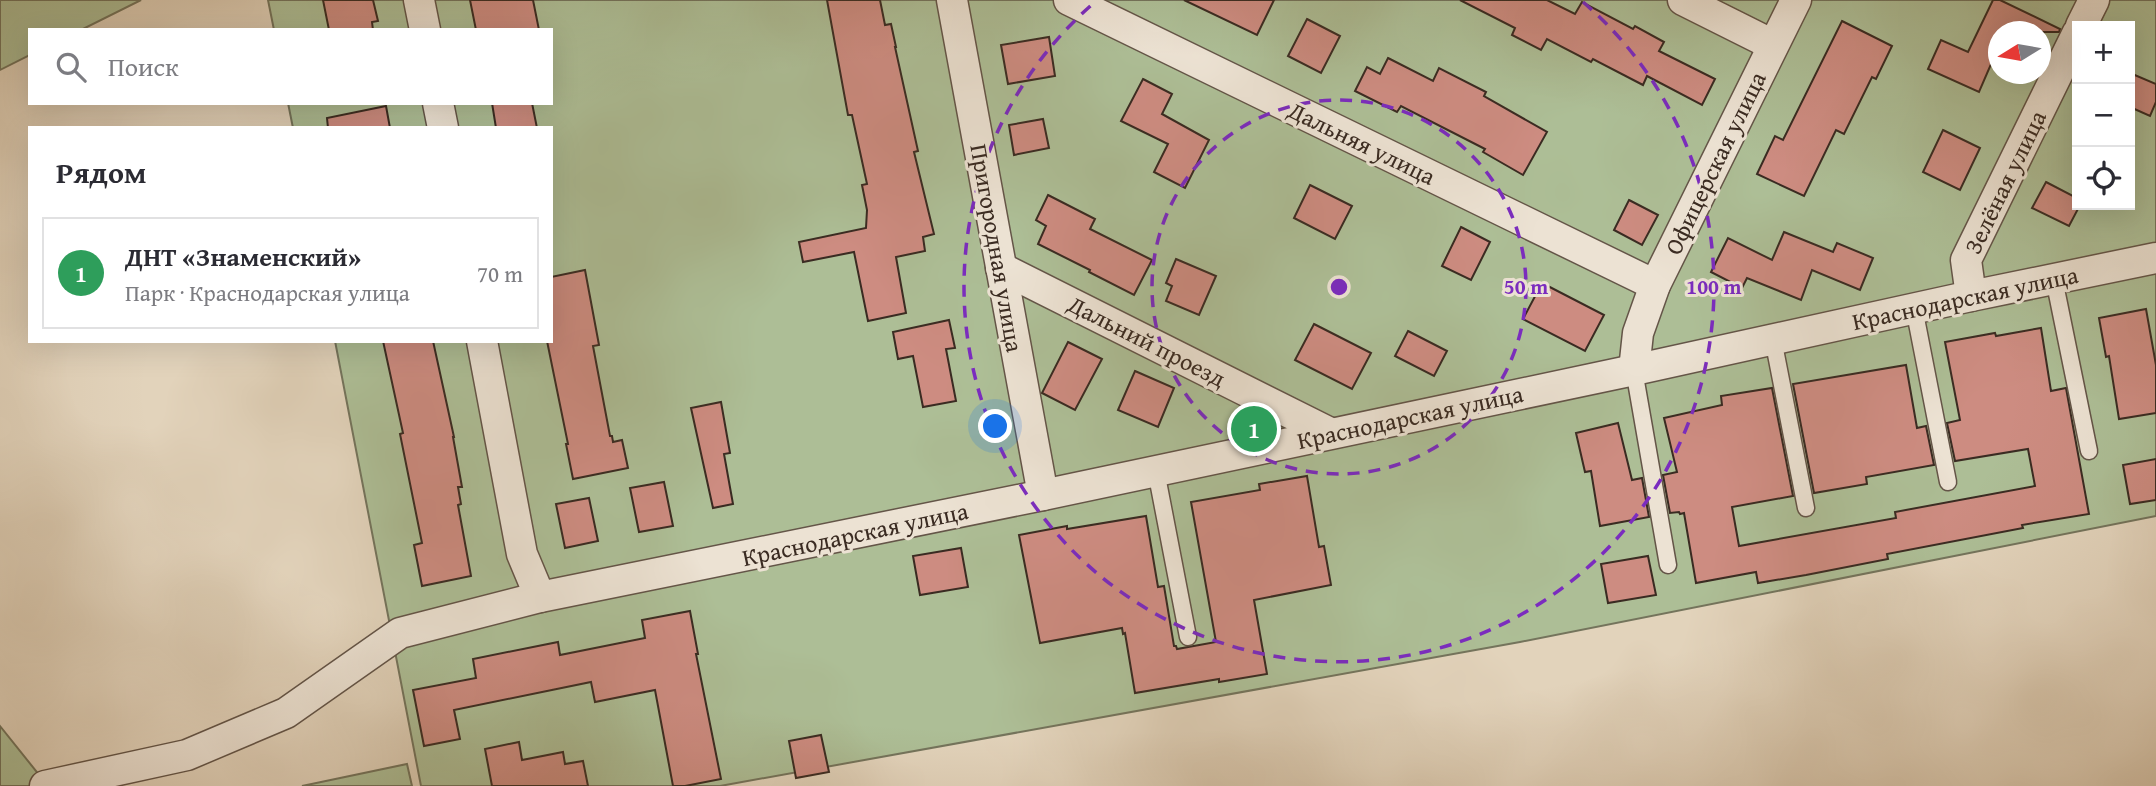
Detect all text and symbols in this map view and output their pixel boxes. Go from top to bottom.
north arrow [1988,21,2051,84]
map controls [2072,21,2135,210]
button: + [2072,21,2135,84]
search box [28,28,553,105]
text: Поиск [108,47,179,86]
icon: search [52,48,90,86]
street label: Офицерская улица [1656,65,1775,260]
button: − [2072,84,2135,147]
street label: Дальняя улица [1282,92,1442,194]
street label: Зелёная улица [1955,104,2055,260]
street label: Пригородная улица [961,141,1033,355]
button: locate [2072,147,2135,210]
text: Рядом [56,150,147,194]
text: ДНТ «Знаменский» [125,237,361,276]
text: 1 [75,257,87,290]
text: 70 m [477,257,523,290]
street label: Краснодарская улица [1849,257,2082,339]
text: 50 m [1504,271,1548,302]
text: 100 m [1686,271,1742,302]
centre of rings [1327,275,1351,299]
text: Парк · Краснодарская улица [125,276,410,309]
street label: Дальний проезд [1061,286,1232,396]
street label: Краснодарская улица [1294,376,1527,458]
pin: 1 [1231,403,1277,455]
your location [978,409,1012,443]
street label: Краснодарская улица [739,493,972,575]

